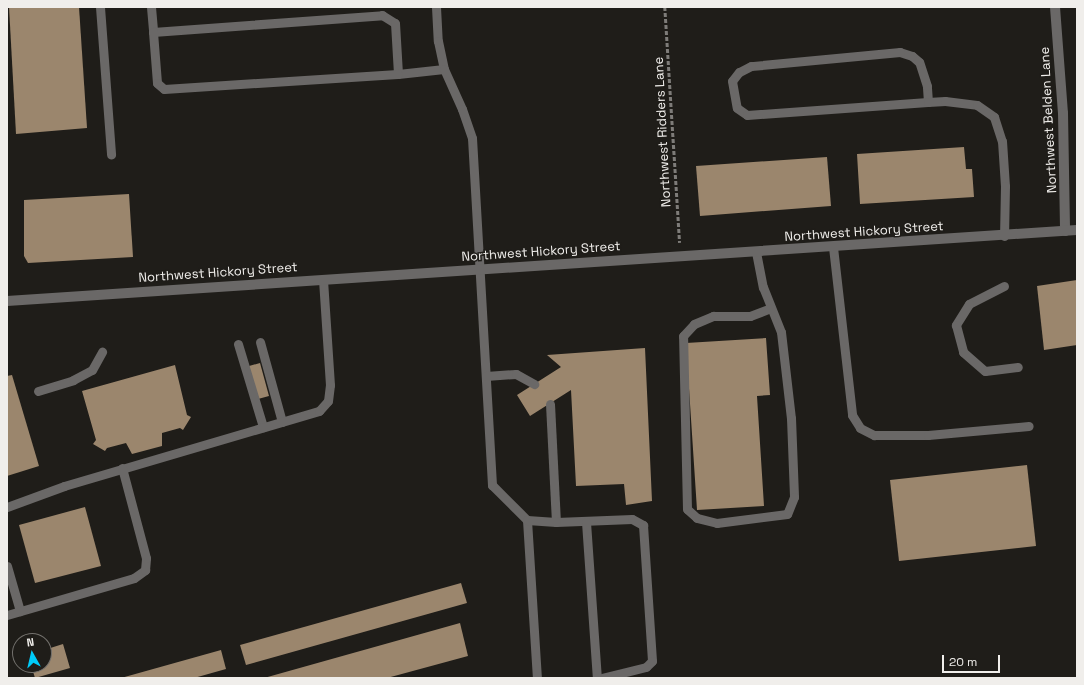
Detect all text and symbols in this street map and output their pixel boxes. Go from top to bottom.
street label: Northwest Belden Lane [1037,46,1061,194]
street label: Northwest Ridders Lane [651,56,675,208]
street label: Northwest Hickory Street [784,219,944,245]
street label: Northwest Hickory Street [461,239,621,265]
street label: Northwest Hickory Street [138,260,298,286]
north arrow [12,633,52,673]
text: N [26,635,35,650]
scale bar [944,647,1002,673]
text: 20 m [949,654,977,670]

